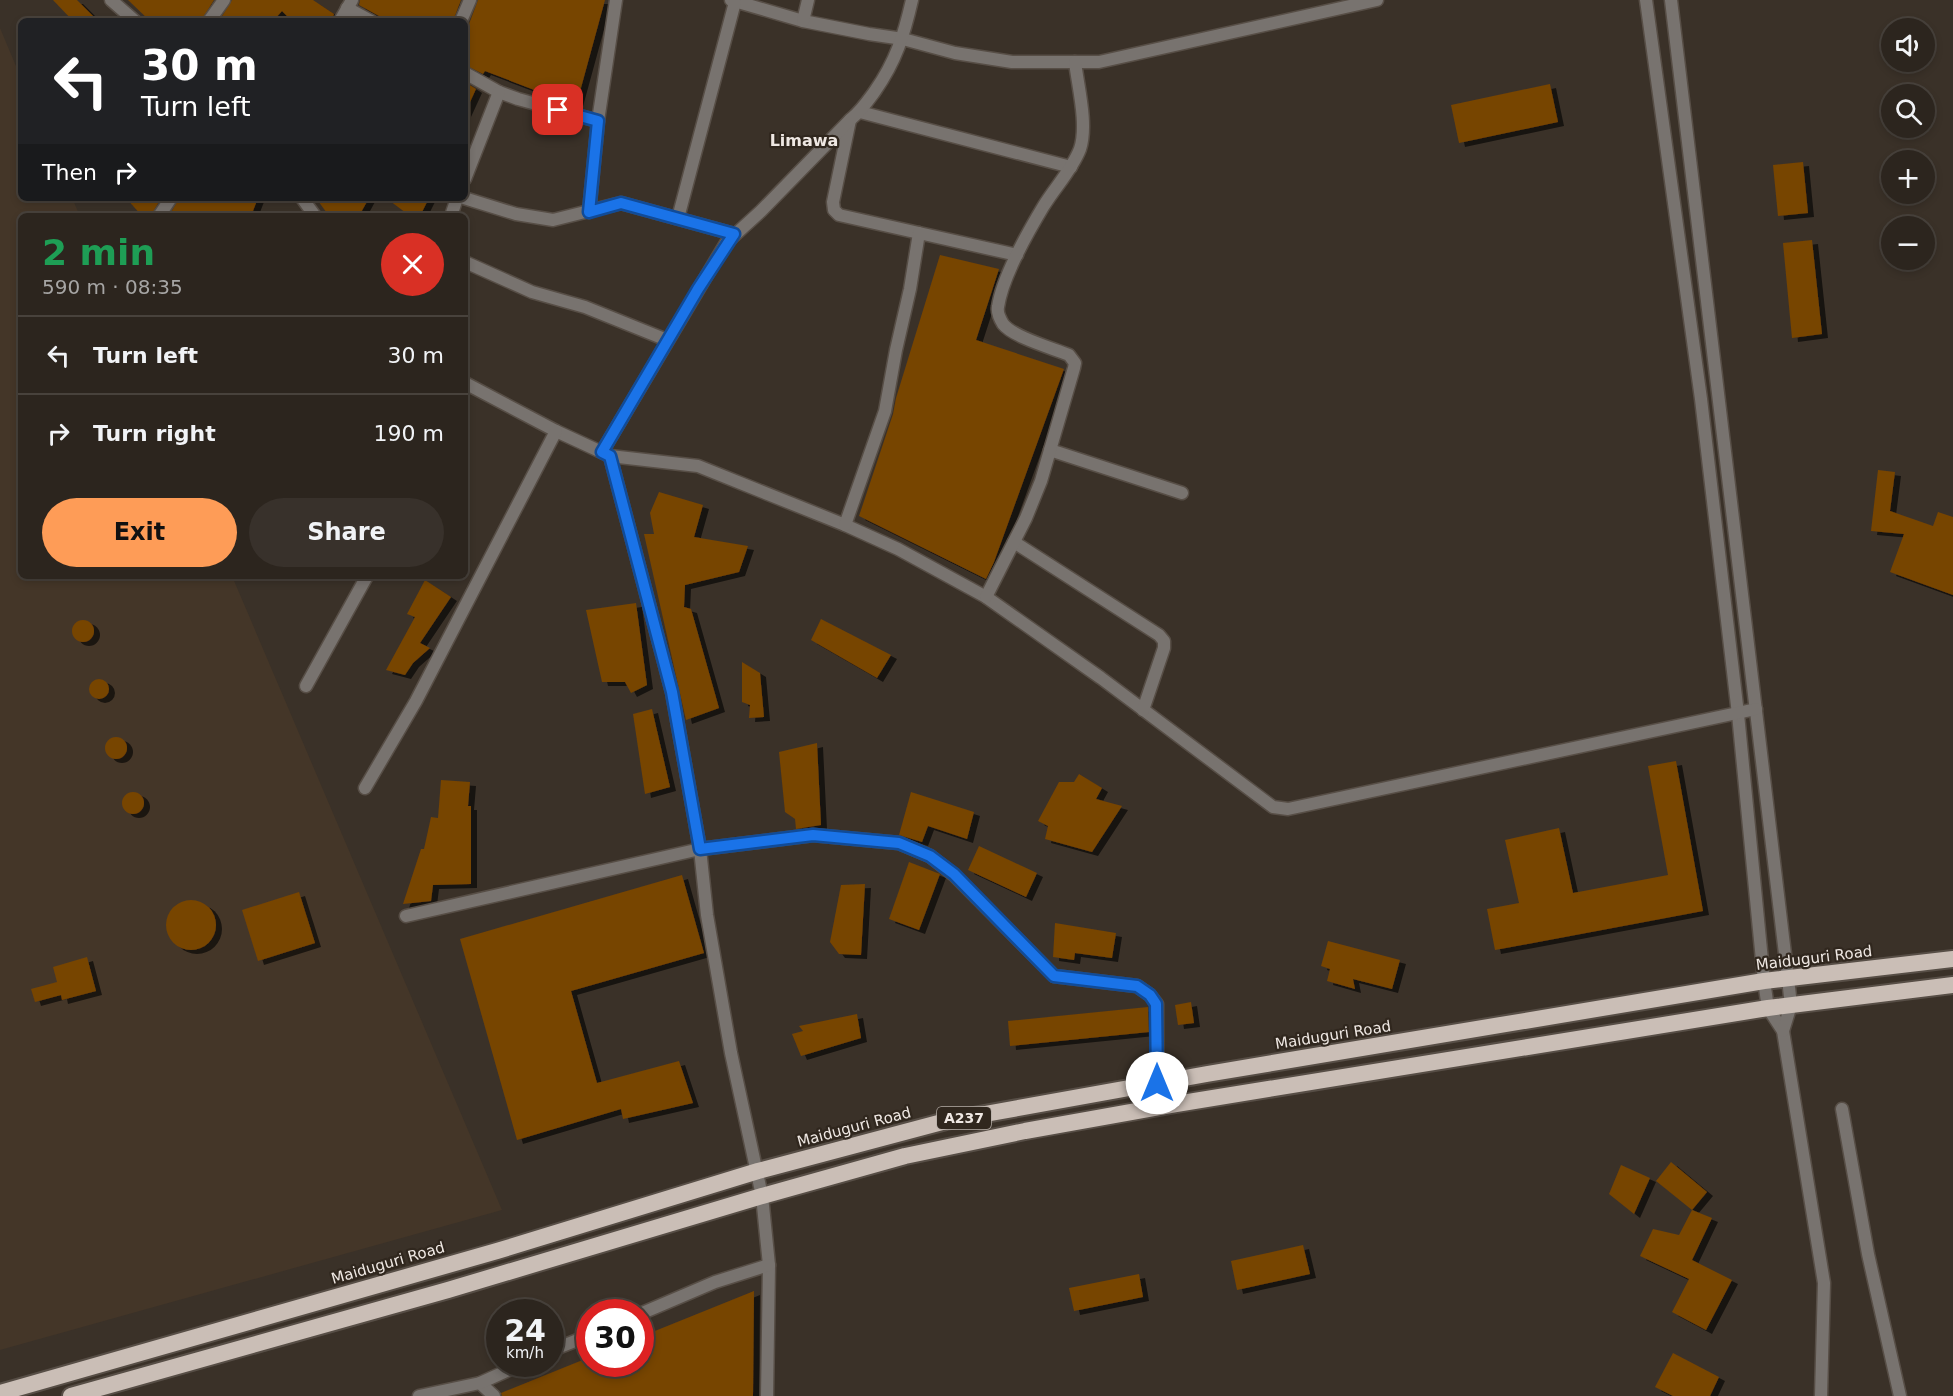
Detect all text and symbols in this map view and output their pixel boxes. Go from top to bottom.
map controls [1881,18,1935,270]
button: sound [1881,18,1935,72]
text: 30 m [141,41,258,90]
icon: left [42,42,120,120]
pin [532,84,583,135]
button: search [1881,84,1935,138]
text: Turn left [141,91,251,122]
icon: arrive [541,93,574,126]
district label: Limawa [770,131,838,150]
button: + [1881,150,1935,204]
icon: right [109,156,142,189]
text: Then [42,160,97,185]
button: − [1881,216,1935,270]
text: 2 min [42,232,155,273]
button: close [381,233,444,296]
text: 590 m · 08:35 [42,275,183,299]
icon: left [42,339,75,372]
text: Turn left [93,343,198,368]
text: 30 m [388,343,444,368]
icon: right [42,417,75,450]
text: Turn right [93,421,216,446]
text: 190 m [374,421,444,446]
button: Exit [42,498,237,567]
button: Share [249,498,444,567]
street label: Maiduguri Road [1755,942,1873,974]
street label: Maiduguri Road [1274,1017,1392,1053]
position arrow [1125,1051,1189,1115]
street label: Maiduguri Road [795,1103,913,1151]
road number: A237 [937,1107,991,1129]
street label: Maiduguri Road [329,1238,447,1288]
speed limit sign: 30 [576,1299,654,1377]
text: 24 [504,1313,546,1348]
text: km/h [506,1344,544,1362]

